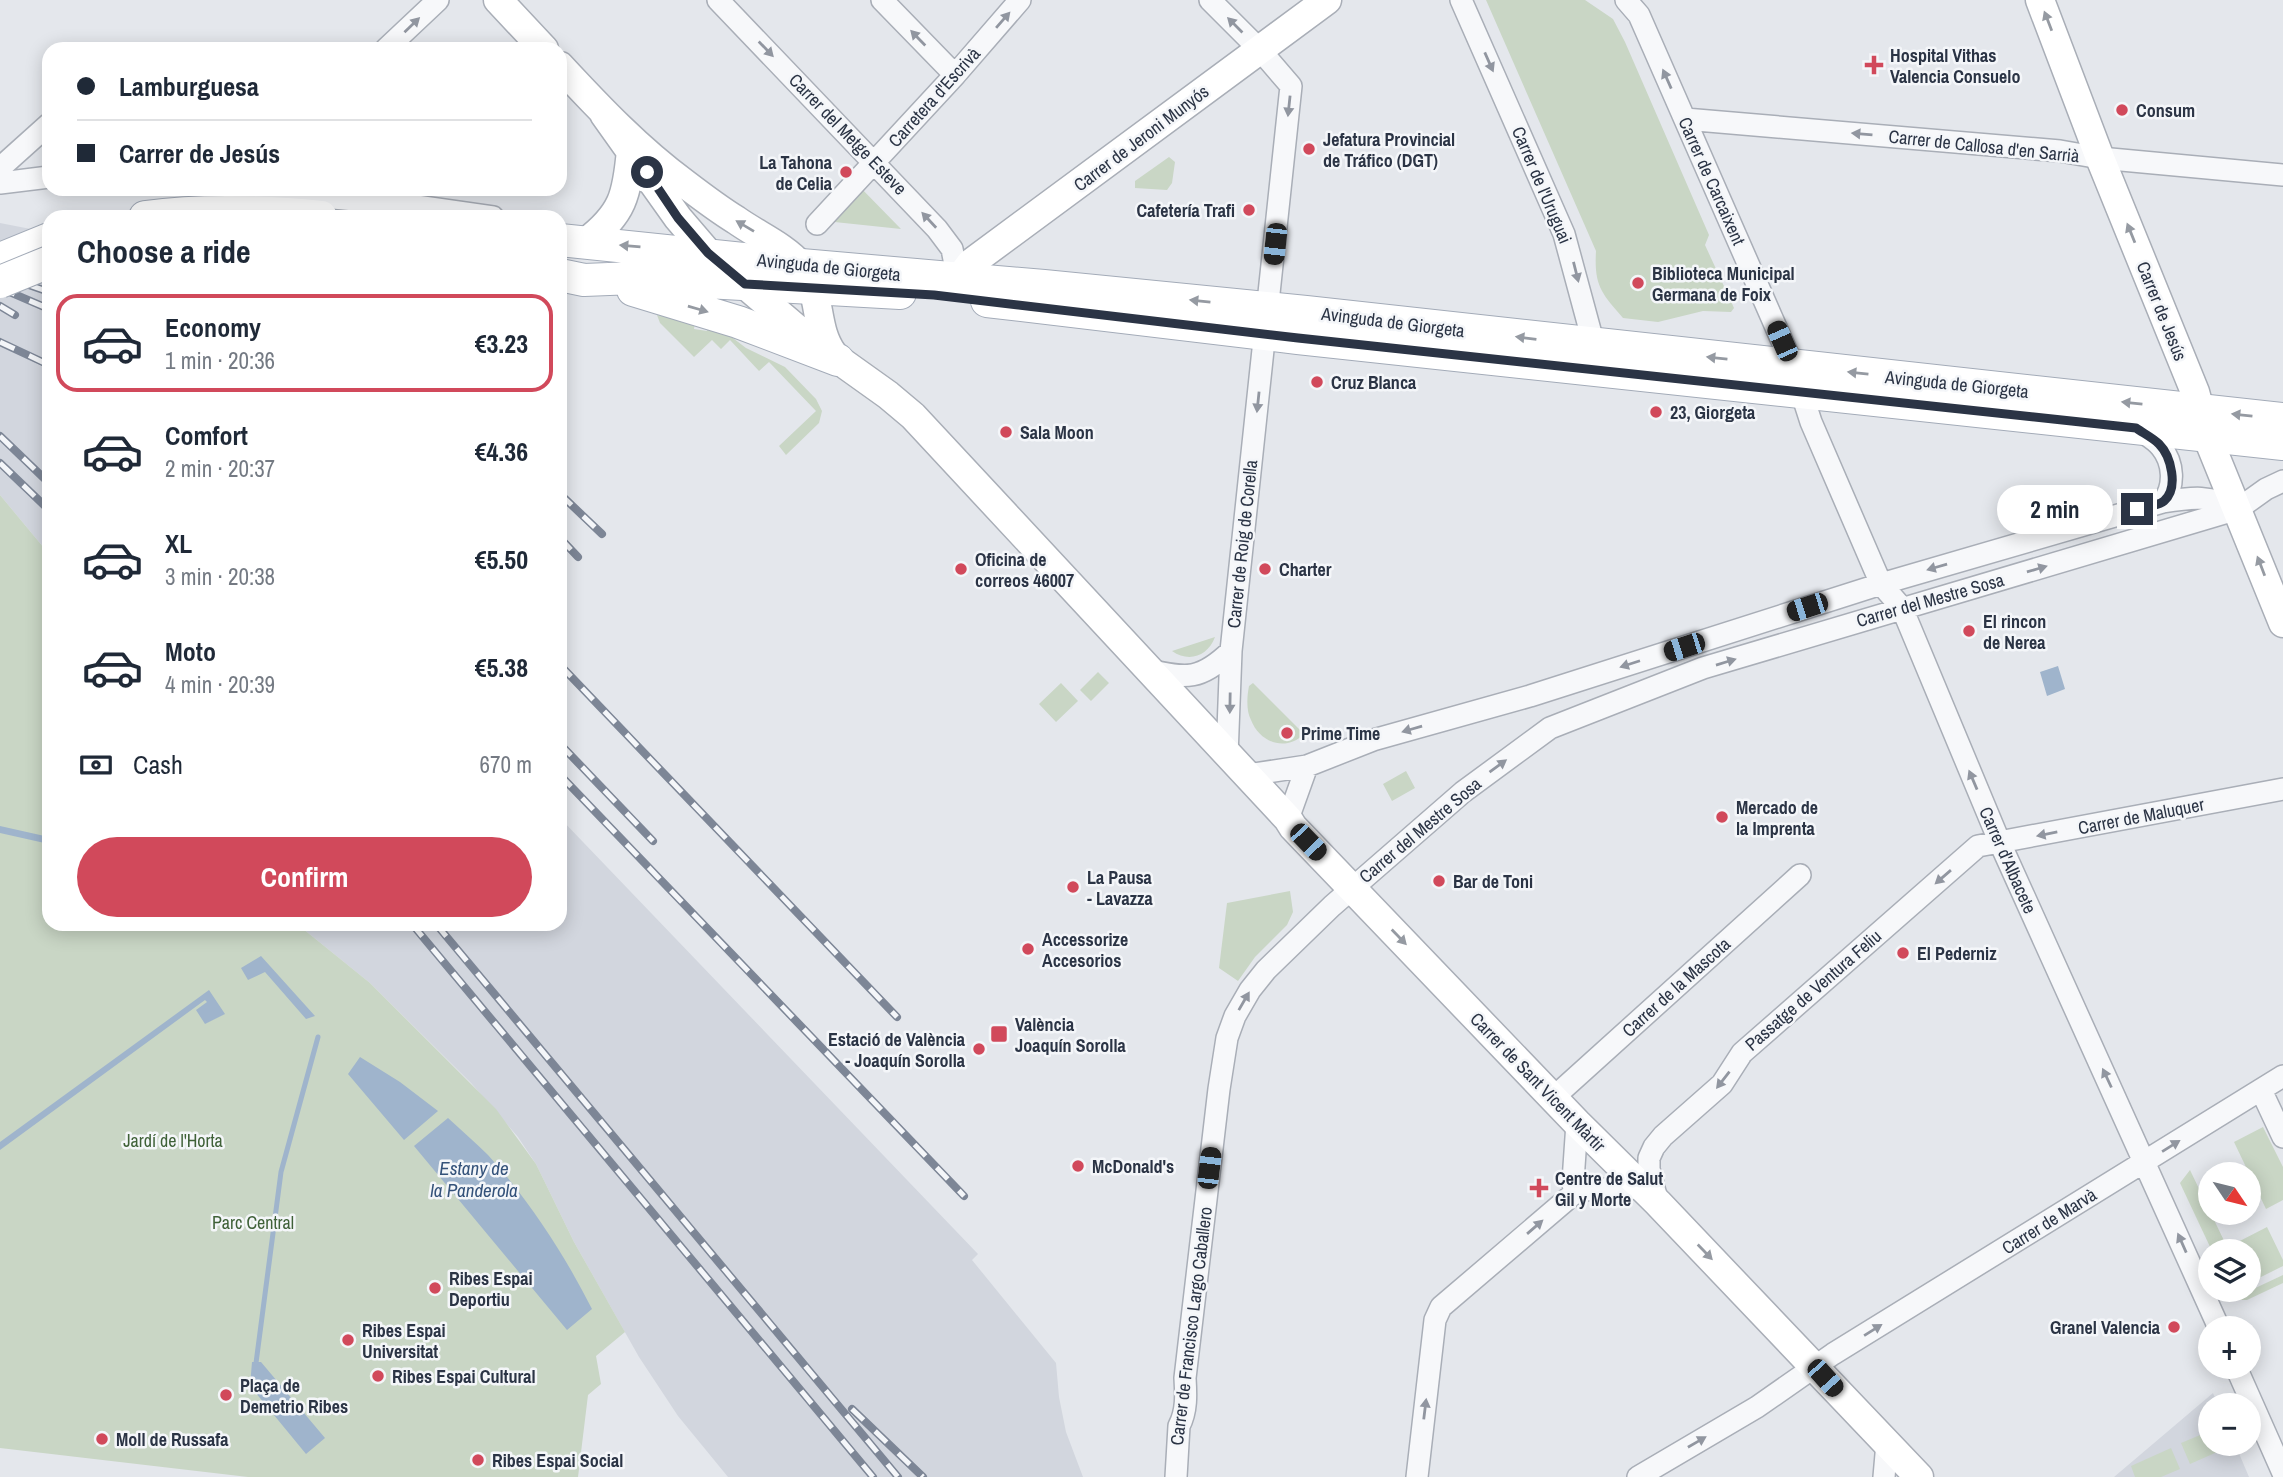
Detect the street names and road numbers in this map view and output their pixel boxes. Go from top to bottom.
street label: Carretera d'Escrivà [882,42,986,152]
street label: Carrer del Metge Esteve [783,68,913,200]
street label: Carrer de Jeroni Munyós [1068,79,1214,197]
street label: Carrer de Carcaixent [1673,113,1751,249]
street label: Carrer de l'Uruguai [1506,123,1578,247]
street label: Carrer de Callosa d'en Sarrià [1887,124,2081,168]
street label: Avinguda de Giorgeta [755,247,902,287]
street label: Carrer de Jesús [2131,258,2193,364]
street label: Avinguda de Giorgeta [1319,301,1466,343]
street label: Avinguda de Giorgeta [1883,364,2030,404]
street label: Carrer de Roig de Corella [1221,459,1263,629]
street label: Carrer del Mestre Sosa [1853,567,2007,633]
street label: Carrer del Mestre Sosa [1354,771,1486,889]
street label: Carrer de Maluquer [2076,792,2206,840]
street label: Carrer d'Albacete [1973,803,2043,917]
street label: Passatge de Ventura Feliu [1739,924,1887,1056]
street label: Carrer de la Mascota [1616,932,1736,1042]
street label: Carrer de Sant Vicent Màrtir [1465,1007,1611,1157]
street label: Carrer de Marvà [1997,1182,2101,1260]
street label: Carrer de Francisco Largo Caballero [1164,1205,1218,1447]

